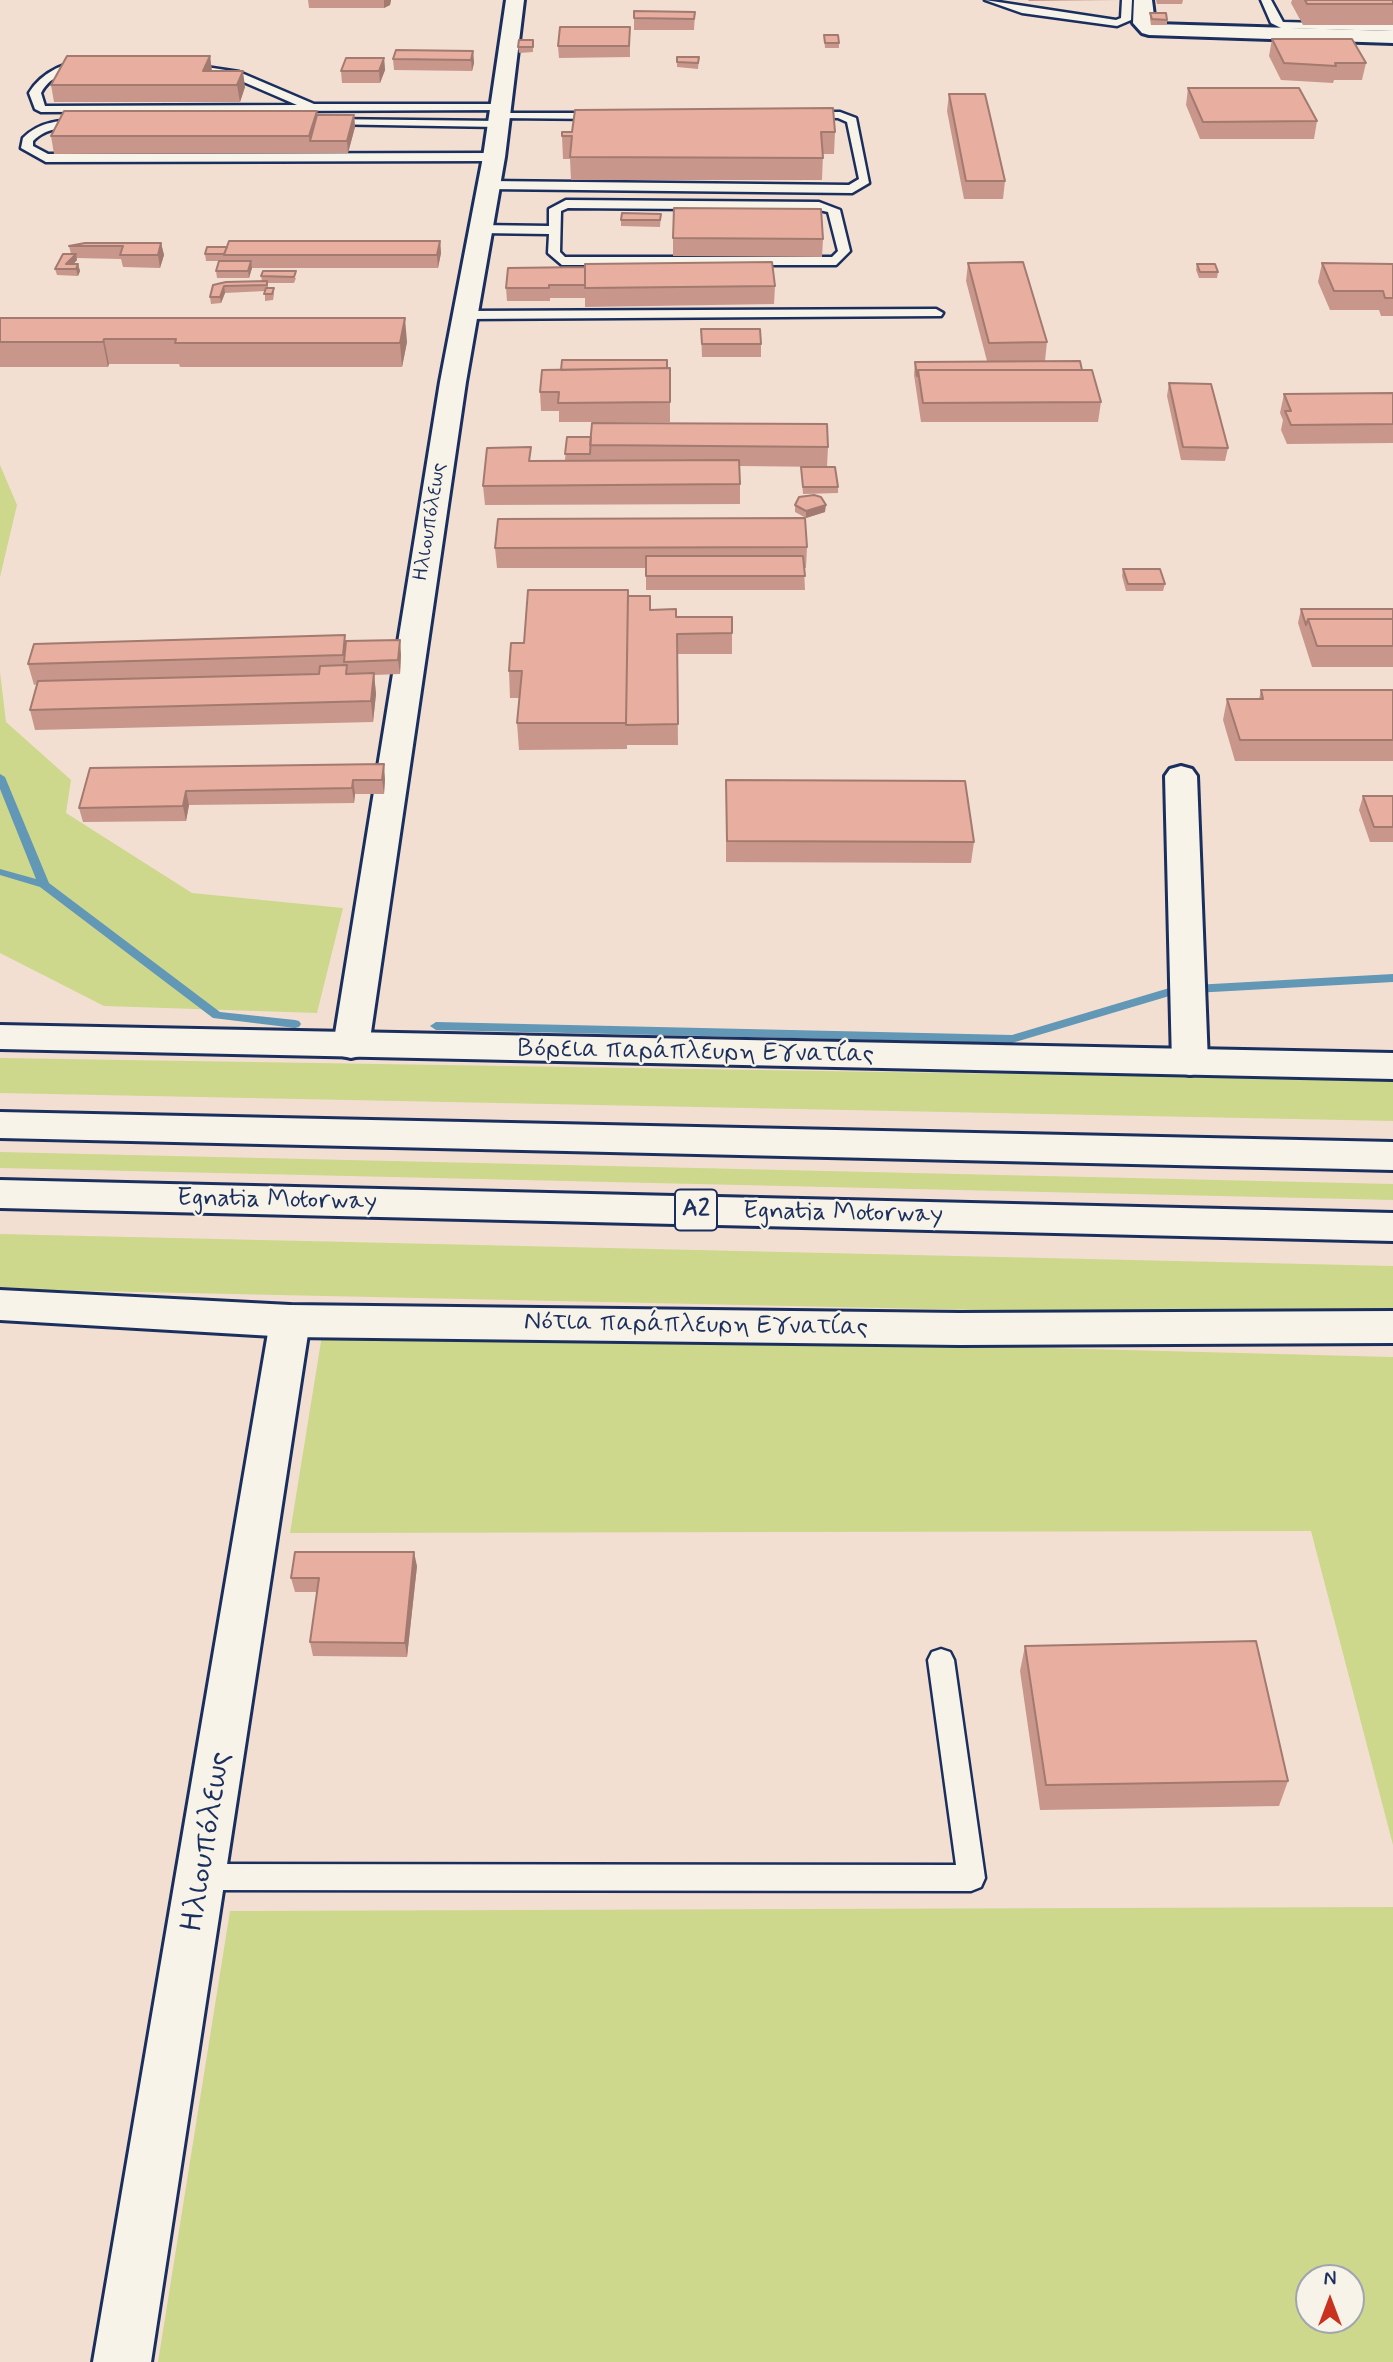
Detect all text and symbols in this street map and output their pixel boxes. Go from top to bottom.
street label: Ηλιουπόλεως [409,461,453,583]
street label: Βόρεια παράπλευρη Εγνατίας [518,1034,874,1072]
street label: Egnatia Motorway [177,1184,377,1218]
road number: Α2 [675,1190,717,1230]
street label: Egnatia Motorway [743,1197,943,1231]
street label: Νότια παράπλευρη Εγνατίας [524,1307,868,1345]
street label: Ηλιουπόλεως [175,1749,241,1935]
north arrow [1295,2264,1365,2334]
text: N [1324,2267,1336,2292]

